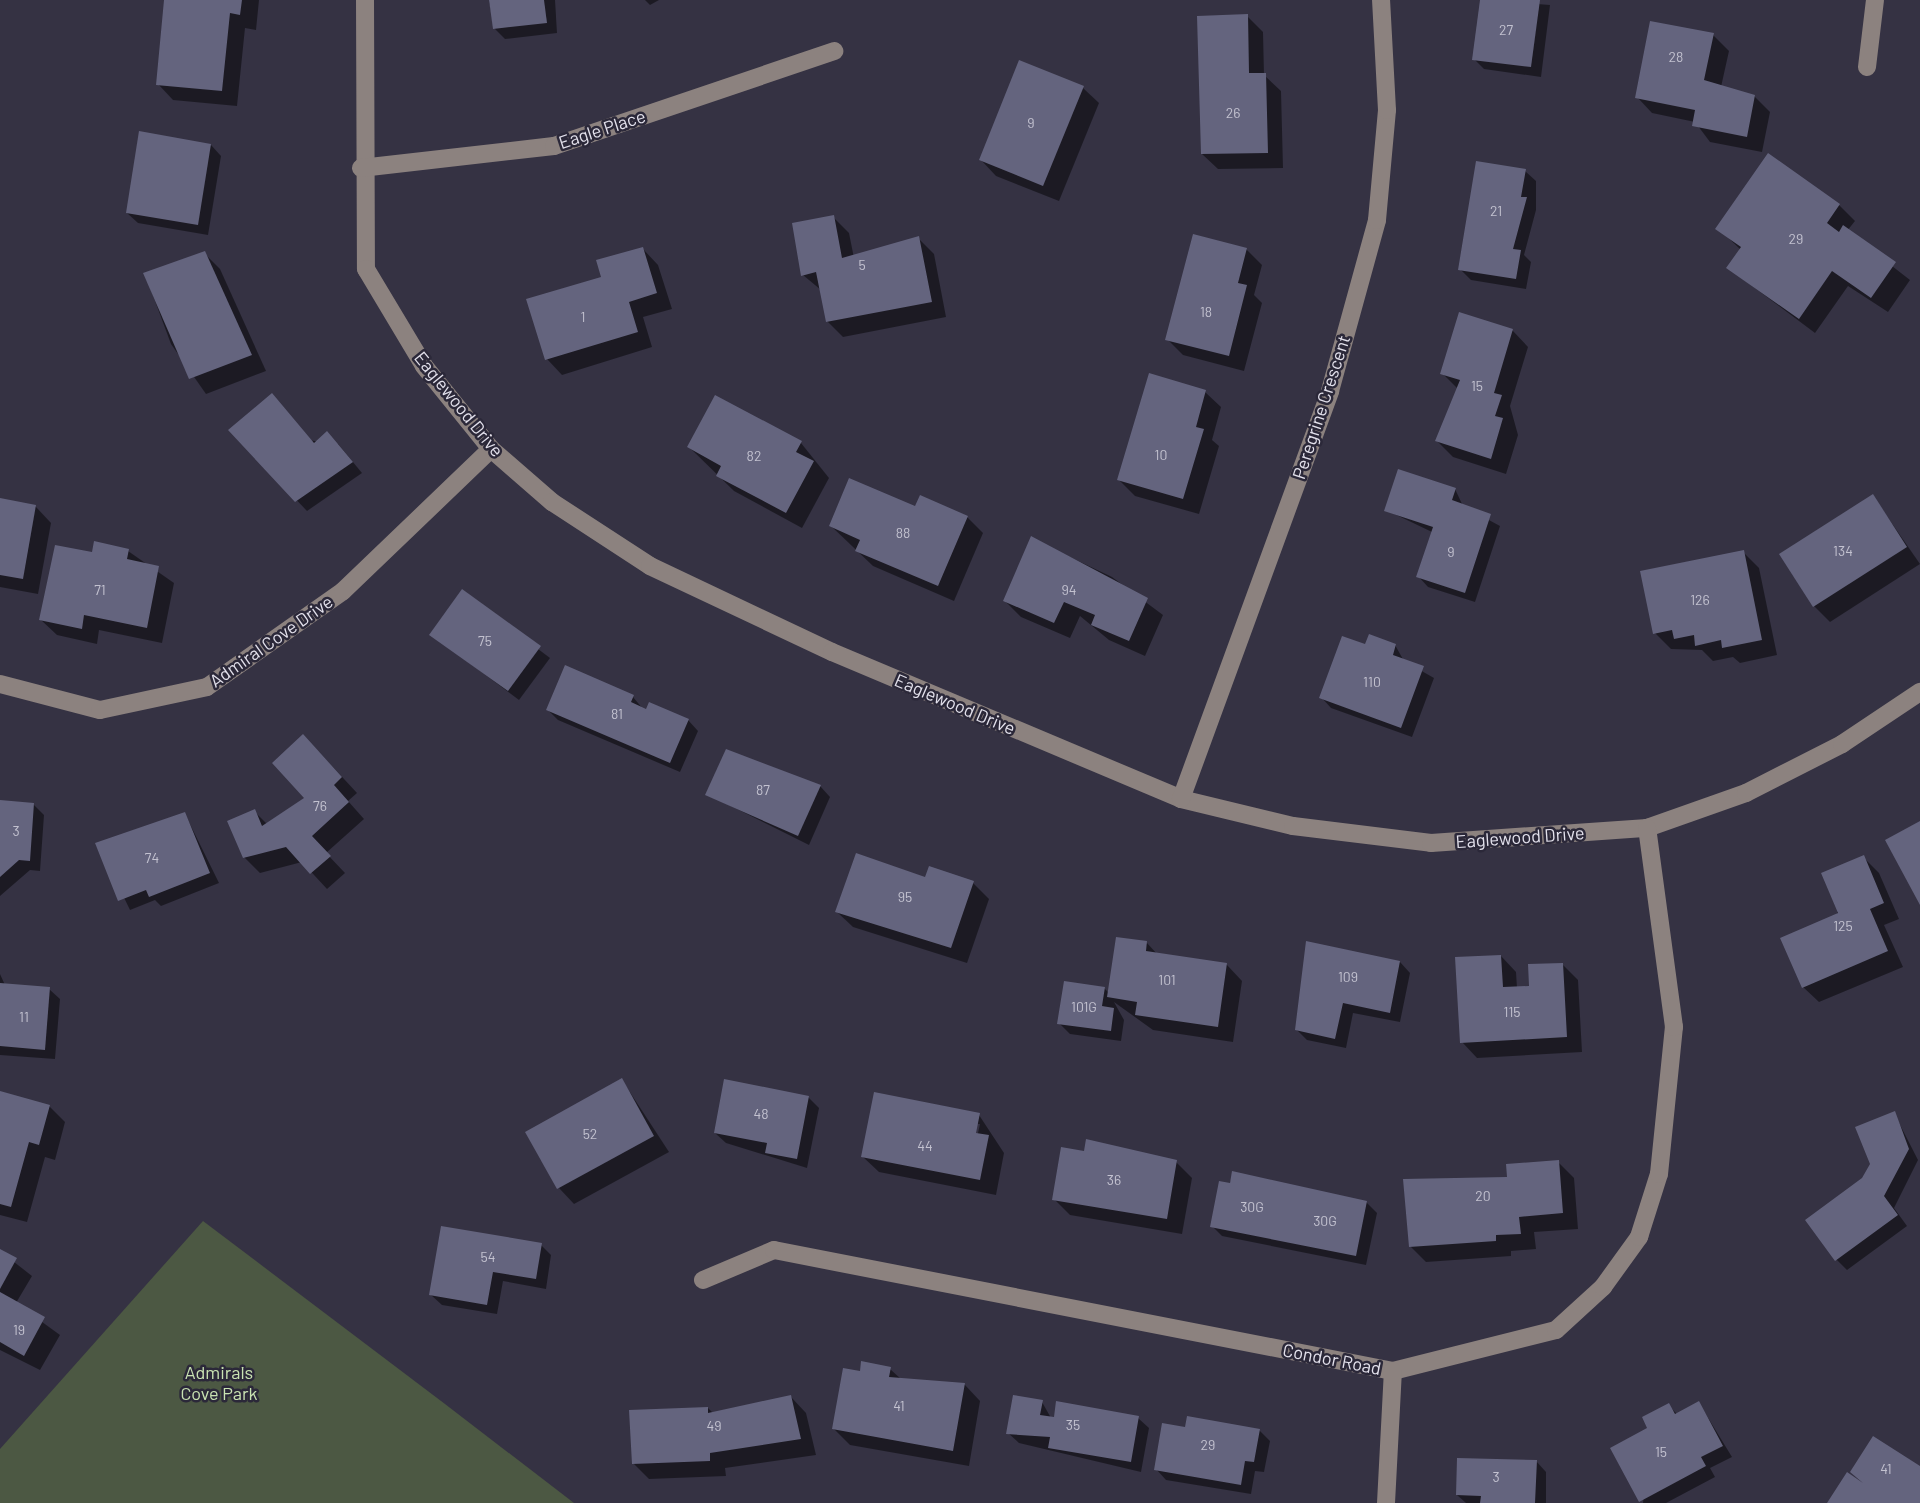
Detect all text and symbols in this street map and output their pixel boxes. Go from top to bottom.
house number: 27 [1499,22,1513,38]
house number: 28 [1669,49,1683,65]
street label: Eagle Place [556,105,648,153]
house number: 26 [1226,105,1240,121]
house number: 9 [1027,115,1035,131]
house number: 21 [1490,203,1502,219]
house number: 29 [1789,231,1803,247]
house number: 5 [858,257,866,273]
house number: 18 [1200,304,1212,320]
house number: 1 [581,309,585,325]
street label: Peregrine Crescent [1288,332,1354,482]
street label: Eaglewood Drive [410,347,508,461]
house number: 15 [1471,378,1483,394]
house number: 10 [1155,447,1167,463]
house number: 82 [747,448,761,464]
house number: 88 [896,525,910,541]
house number: 134 [1833,543,1853,559]
house number: 9 [1447,544,1455,560]
house number: 71 [94,582,106,598]
house number: 94 [1061,582,1077,598]
street label: Admiral Cove Drive [205,590,337,692]
house number: 126 [1690,592,1710,608]
house number: 75 [478,633,492,649]
street label: Eaglewood Drive [891,669,1019,739]
house number: 110 [1363,674,1381,690]
house number: 81 [611,706,623,722]
house number: 87 [756,782,770,798]
house number: 76 [313,798,327,814]
street label: Eaglewood Drive [1455,822,1585,852]
house number: 3 [12,823,20,839]
house number: 74 [145,850,159,866]
house number: 95 [898,889,912,905]
house number: 125 [1833,918,1853,934]
house number: 109 [1338,969,1358,985]
house number: 101 [1158,972,1176,988]
house number: 101G [1071,999,1097,1015]
house number: 115 [1503,1004,1521,1020]
house number: 11 [19,1009,29,1025]
house number: 48 [753,1106,769,1122]
house number: 52 [583,1126,597,1142]
house number: 44 [917,1138,933,1154]
house number: 36 [1107,1172,1121,1188]
house number: 20 [1475,1188,1491,1204]
house number: 30G [1240,1199,1264,1215]
house number: 30G [1313,1213,1337,1229]
house number: 54 [481,1249,495,1265]
house number: 19 [13,1322,25,1338]
street label: Condor Road [1281,1339,1383,1379]
park label: Admirals Cove Park [180,1362,258,1404]
house number: 41 [893,1398,905,1414]
house number: 35 [1066,1417,1080,1433]
house number: 49 [706,1418,722,1434]
house number: 29 [1201,1437,1215,1453]
house number: 15 [1655,1444,1667,1460]
house number: 41 [1880,1461,1892,1477]
house number: 3 [1492,1469,1500,1485]

